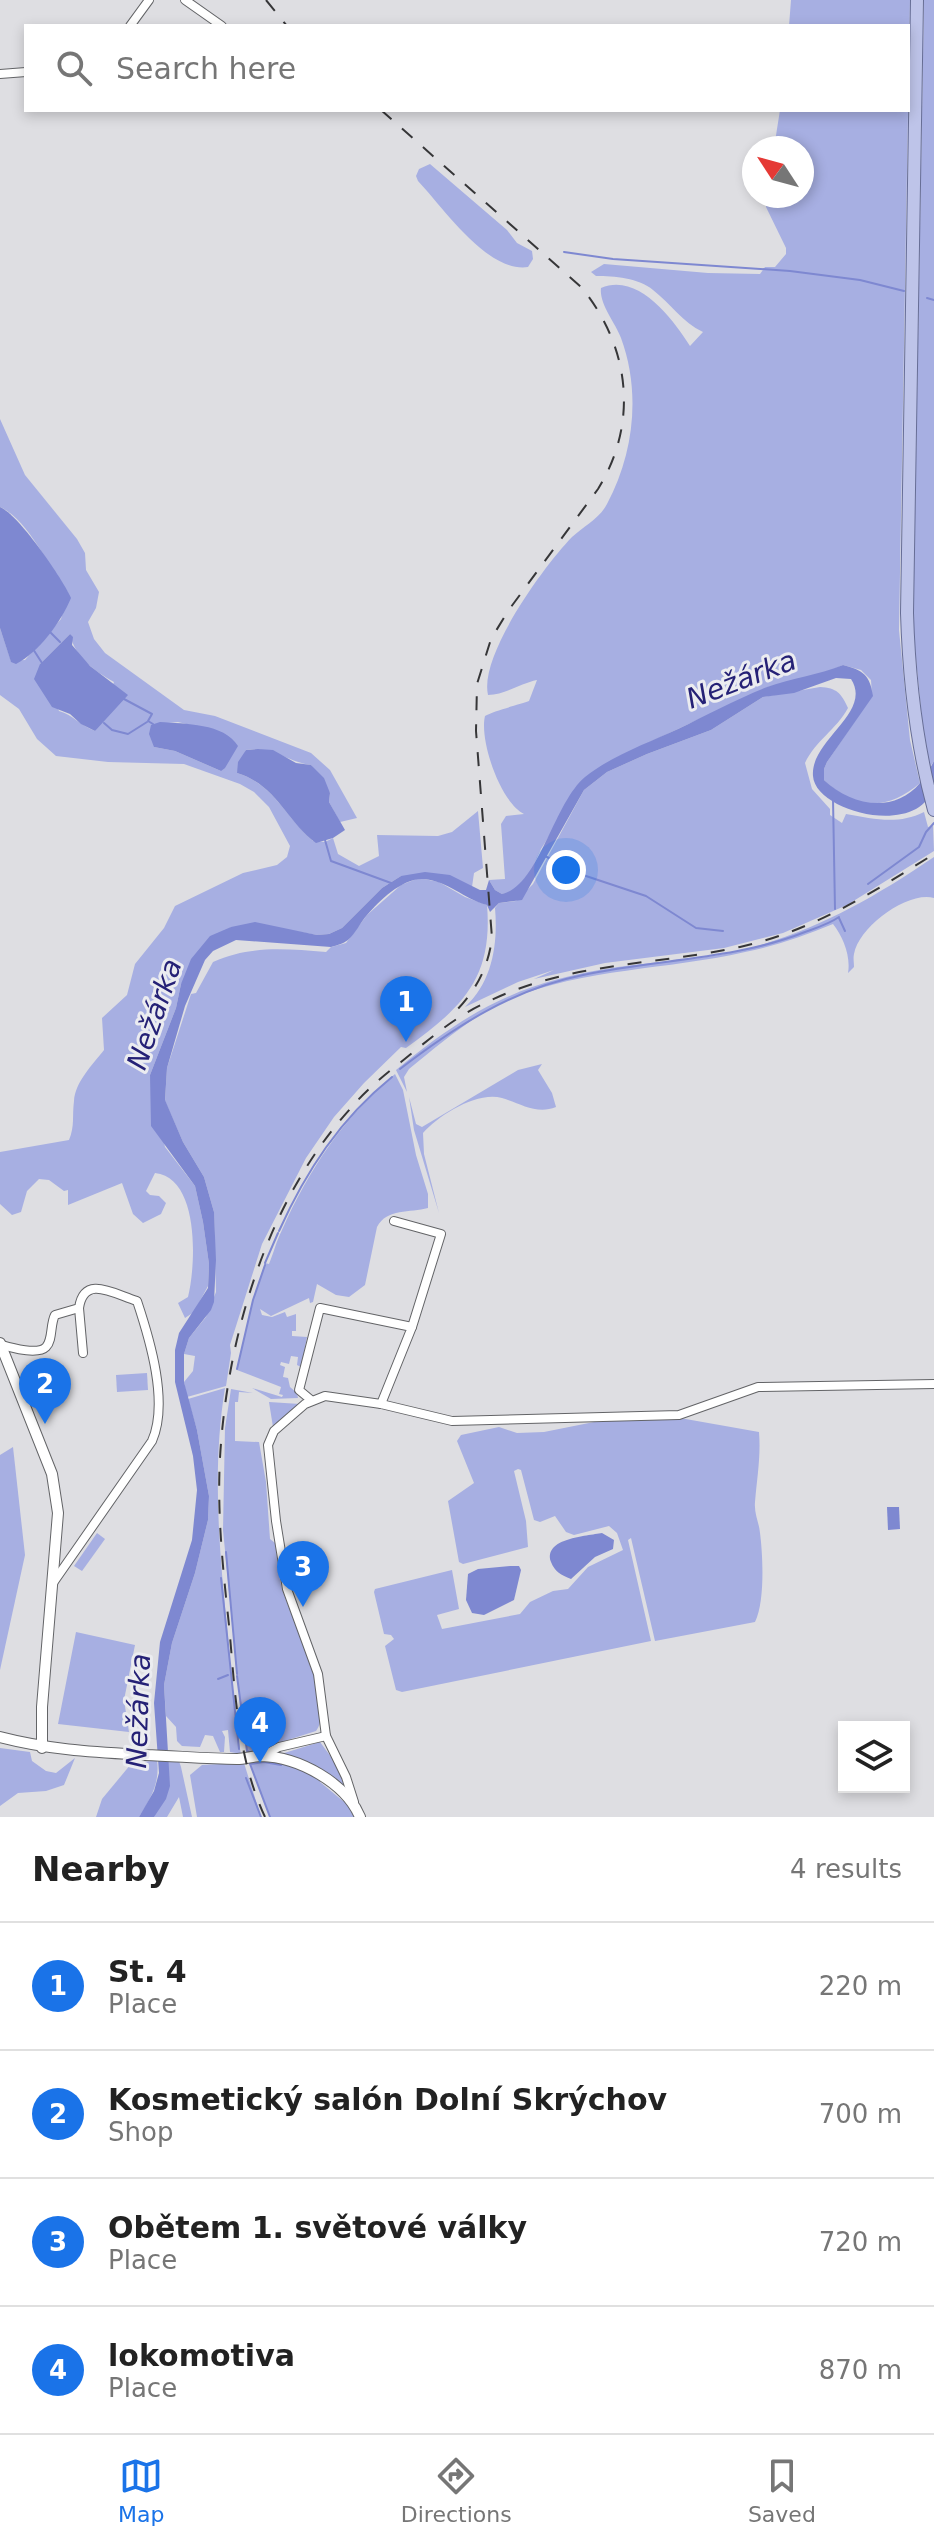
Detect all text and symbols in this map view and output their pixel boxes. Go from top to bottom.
search box [24,24,910,112]
icon: search [52,46,96,90]
text: Search here [116,51,296,86]
north arrow [742,136,814,208]
water label: Nežárka [682,643,801,715]
your location [546,850,586,890]
water label: Nežárka [120,954,189,1074]
pin: 1 [380,976,432,1042]
pin: 2 [19,1358,71,1424]
pin: 3 [277,1541,329,1607]
water label: Nežárka [120,1653,157,1769]
pin: 4 [234,1697,286,1763]
map controls [838,1721,910,1793]
button: layers [838,1721,910,1793]
text: Nearby [32,1849,170,1889]
text: 4 results [790,1854,902,1884]
text: St. 4 [108,1954,187,1989]
text: 1 [49,1971,67,2001]
text: 220 m [819,1971,902,2001]
text: Place [108,1989,177,2019]
text: Kosmetický salón Dolní Skrýchov [108,2082,667,2117]
text: 2 [49,2099,67,2129]
text: 700 m [819,2099,902,2129]
text: Shop [108,2117,173,2147]
text: Obětem 1. světové války [108,2210,527,2245]
text: 3 [49,2227,67,2257]
text: 720 m [819,2227,902,2257]
text: Place [108,2245,177,2275]
text: lokomotiva [108,2338,295,2373]
text: 4 [49,2355,67,2385]
text: 870 m [819,2355,902,2385]
text: Place [108,2373,177,2403]
tab: Map [118,2454,165,2527]
tab: Directions [401,2454,512,2527]
tab: Saved [748,2454,816,2527]

